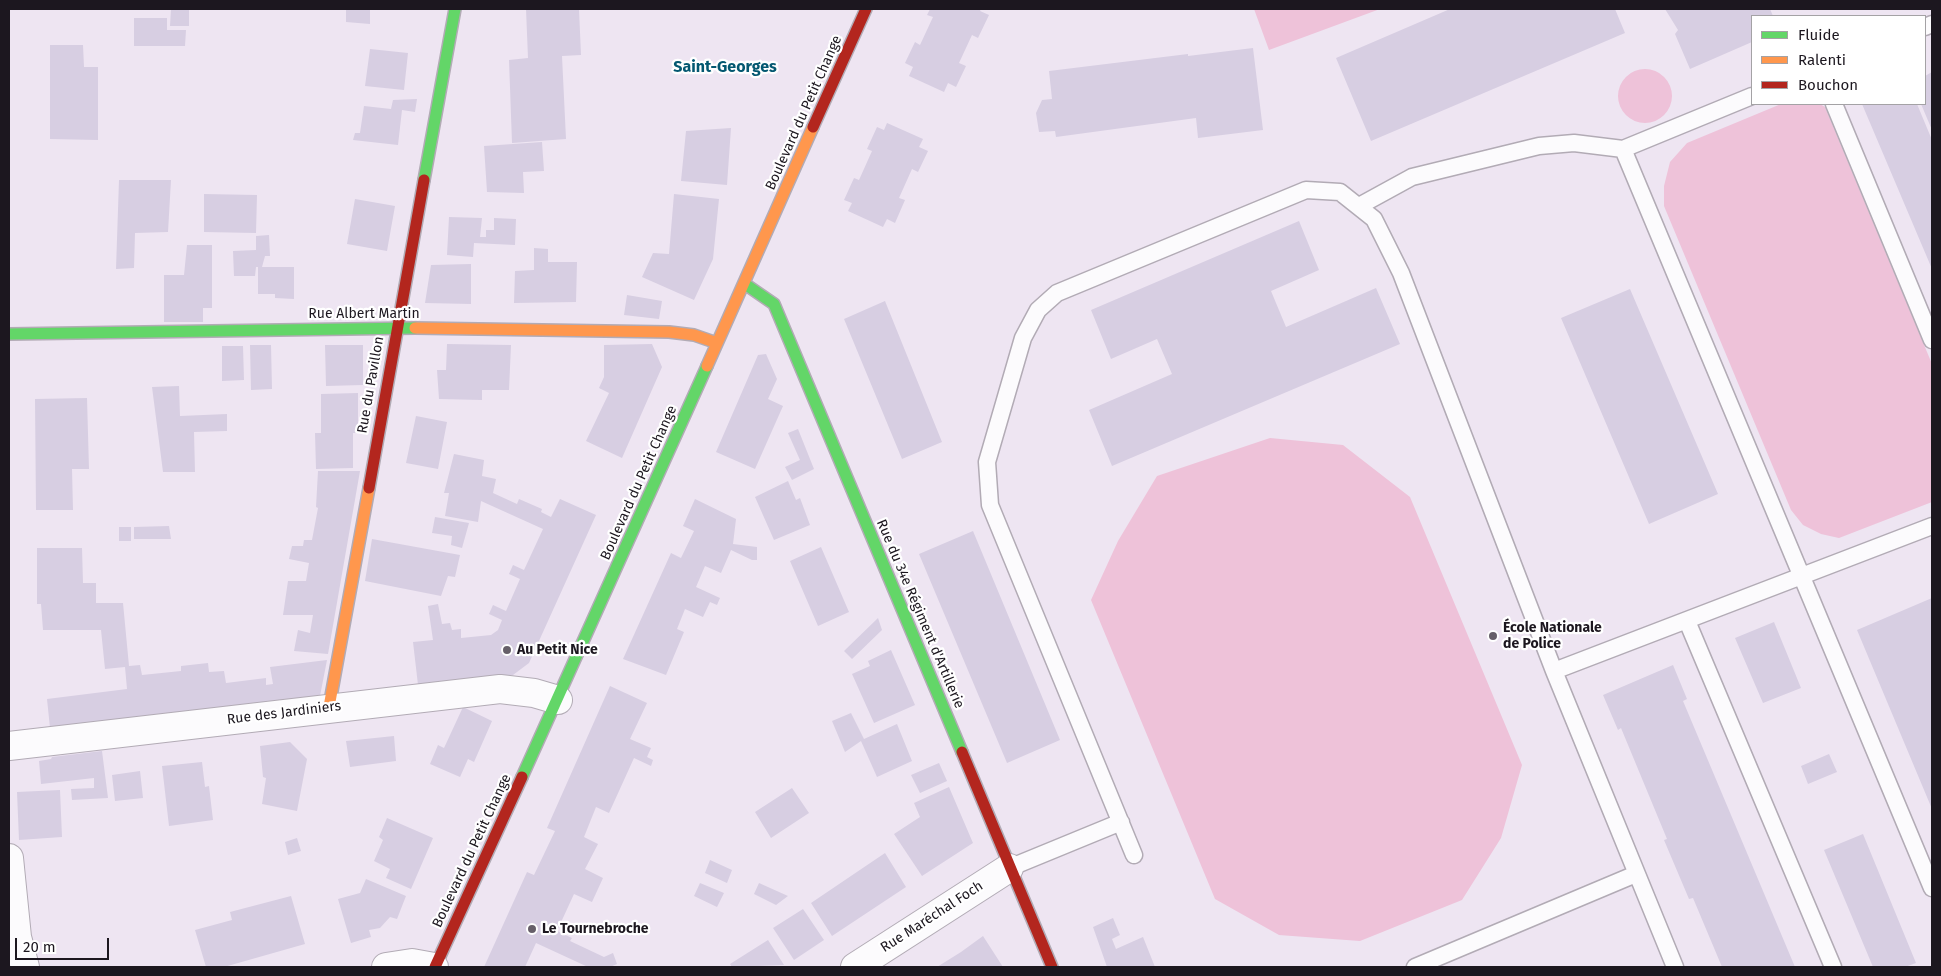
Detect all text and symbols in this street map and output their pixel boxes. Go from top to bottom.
legend [1751,15,1926,105]
text: Fluide [1798,26,1840,44]
street label: Boulevard du Petit Change [762,33,846,193]
text: Ralenti [1798,51,1846,69]
district label: Saint-Georges [673,58,777,78]
text: Bouchon [1798,76,1858,94]
street label: Rue Albert Martin [308,306,420,322]
street label: Rue du Pavillon [354,335,388,435]
street label: Boulevard du Petit Change [597,403,681,563]
street label: Rue du 34e Régiment d'Artillerie [872,517,968,711]
place label: École Nationale de Police [1503,620,1602,652]
marker: École Nationale de Police [1487,630,1499,642]
place label: Au Petit Nice [517,642,598,658]
marker: Au Petit Nice [501,644,513,656]
street label: Rue des Jardiniers [226,698,342,728]
street label: Boulevard du Petit Change [429,772,515,930]
street label: Rue Maréchal Foch [878,878,986,956]
place label: Le Tournebroche [542,921,649,937]
marker: Le Tournebroche [526,923,538,935]
scale bar [18,928,111,960]
text: 20 m [23,938,56,956]

